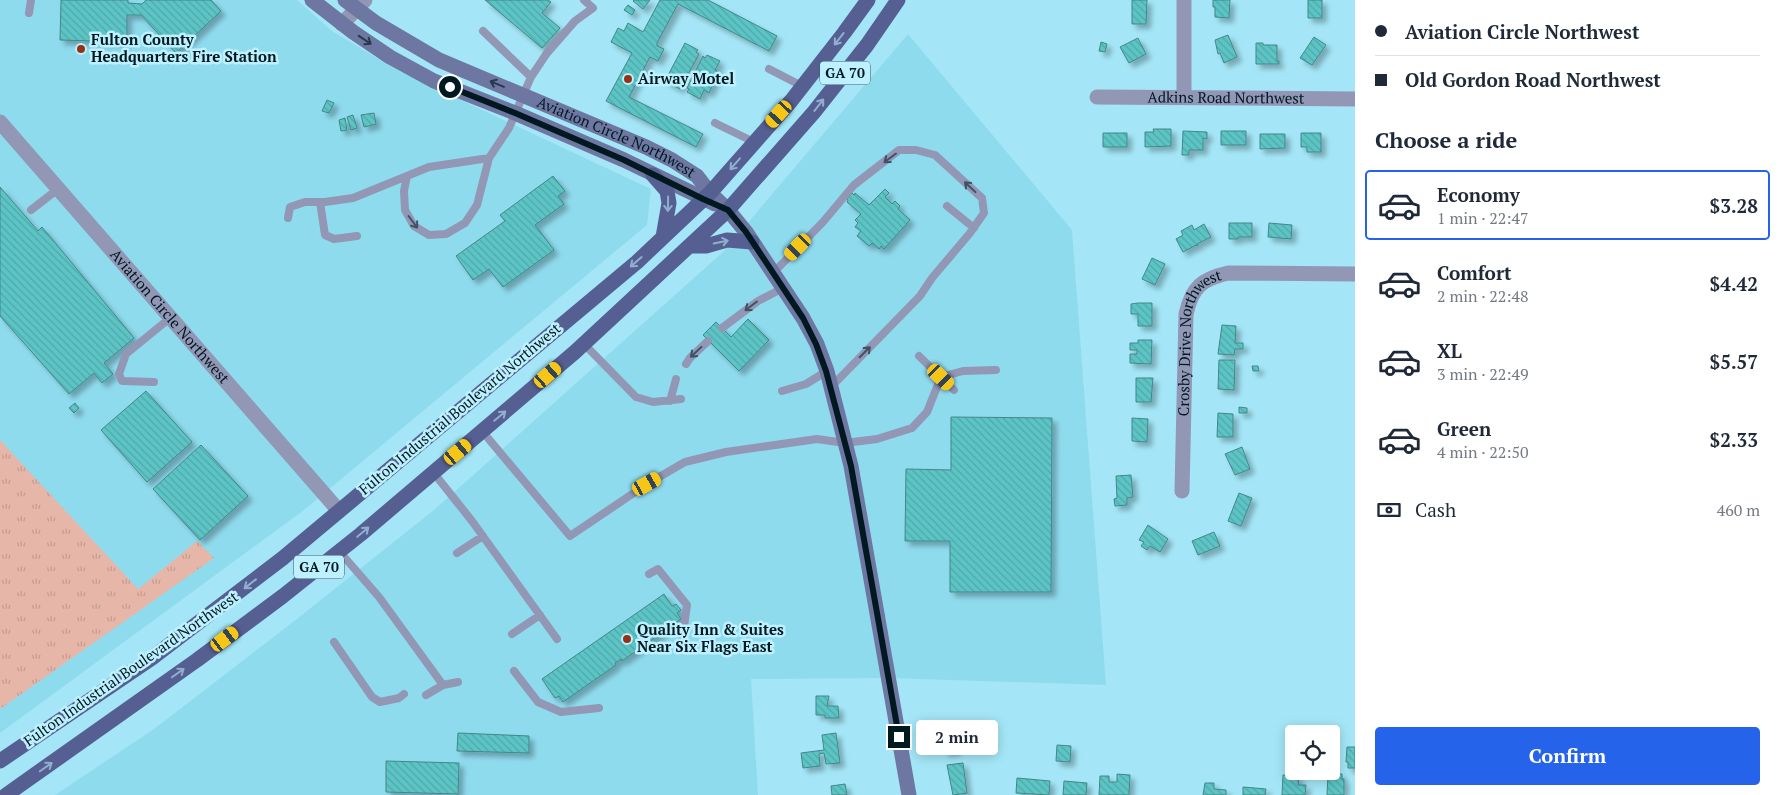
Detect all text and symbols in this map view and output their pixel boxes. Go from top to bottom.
text: Aviation Circle Northwest [1405,19,1639,44]
place label: Fulton County Headquarters Fire Station [91,29,277,66]
one-way arrow [834,33,845,46]
one-way arrow [358,35,372,45]
marker: Fulton County Headquarters Fire Station [75,43,87,55]
road number: GA 70 [820,62,870,84]
text: Old Gordon Road Northwest [1405,67,1661,92]
place label: Airway Motel [638,68,734,88]
marker: Airway Motel [622,73,634,85]
route start [439,76,461,98]
one-way arrow [490,79,505,89]
street label: Adkins Road Northwest [1147,86,1305,108]
street label: Aviation Circle Northwest [534,91,700,182]
car [763,98,794,130]
one-way arrow [813,99,824,112]
text: Choose a ride [1375,125,1517,154]
one-way arrow [884,152,897,163]
one-way arrow [729,158,741,171]
one-way arrow [963,181,976,193]
text: Economy [1437,182,1520,207]
icon: car [1377,183,1422,228]
text: $3.28 [1709,193,1758,218]
one-way arrow [663,195,673,211]
text: 1 min · 22:47 [1437,207,1529,229]
one-way arrow [407,215,418,228]
car [782,231,813,263]
one-way arrow [712,237,728,246]
street label: Aviation Circle Northwest [106,244,235,388]
one-way arrow [630,257,643,268]
text: Comfort [1437,260,1512,285]
icon: car [1377,261,1422,306]
street label: Crosby Drive Northwest [1173,264,1224,417]
text: $4.42 [1709,271,1758,296]
text: 2 min · 22:48 [1437,285,1529,307]
one-way arrow [745,301,758,312]
street label: Fulton Industrial Boulevard Northwest [354,318,565,499]
text: XL [1437,338,1462,363]
icon: car [1377,339,1422,384]
one-way arrow [690,346,703,358]
one-way arrow [859,346,871,358]
text: $5.57 [1709,349,1758,374]
car [531,359,564,391]
car [924,361,957,393]
text: 3 min · 22:49 [1437,363,1529,385]
one-way arrow [494,410,507,422]
text: Green [1437,416,1491,441]
icon: car [1377,417,1422,462]
text: $2.33 [1709,427,1758,452]
car [441,437,474,467]
text: 4 min · 22:50 [1437,441,1529,463]
car [630,470,663,498]
icon: cash [1375,496,1403,524]
text: Cash [1415,497,1456,522]
text: 460 m [1717,499,1760,521]
one-way arrow [356,527,369,538]
road number: GA 70 [294,556,344,578]
one-way arrow [244,578,257,589]
street label: Fulton Industrial Boulevard Northwest [19,586,242,750]
place label: Quality Inn & Suites Near Six Flags East [637,619,784,656]
car [208,624,241,654]
marker: Quality Inn & Suites Near Six Flags East [621,633,633,645]
one-way arrow [171,668,185,678]
callout: 2 min [916,720,999,754]
map controls [1285,725,1340,780]
button: locate [1285,725,1340,780]
route end [888,726,910,748]
text: 2 min [935,726,979,748]
button: Confirm [1375,727,1760,785]
one-way arrow [38,762,52,772]

